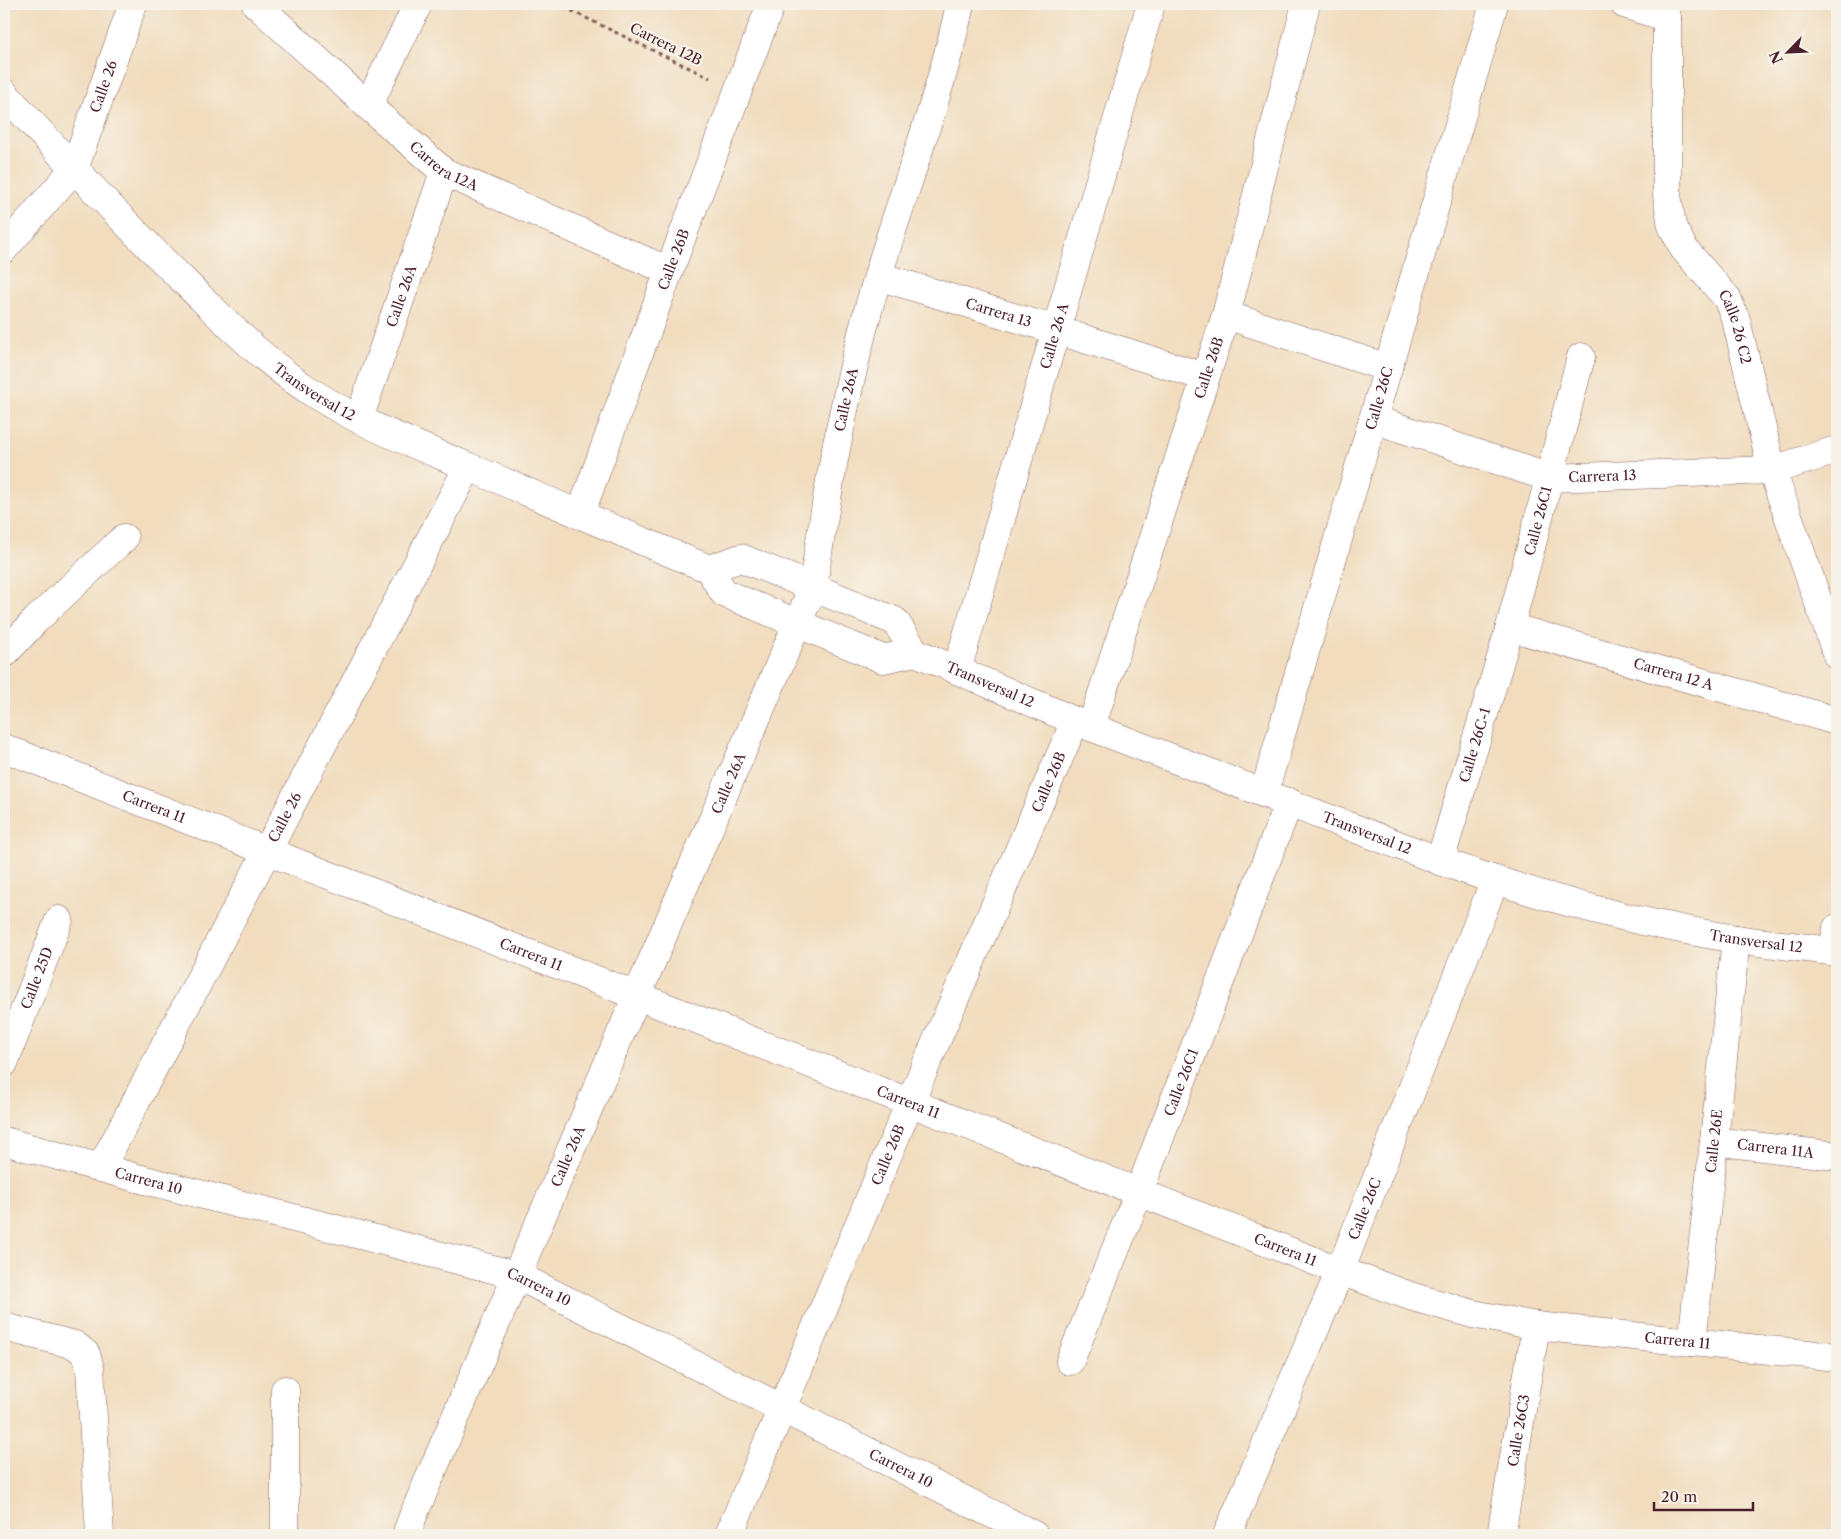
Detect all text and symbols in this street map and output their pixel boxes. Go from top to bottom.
street label: Carrera 12B [627,19,705,69]
north arrow [1764,28,1814,78]
text: N [1765,48,1787,67]
street label: Calle 26 [86,58,121,115]
street label: Carrera 12A [406,137,481,195]
street label: Calle 26B [654,226,693,293]
street label: Calle 26A [382,262,421,330]
street label: Calle 26 C2 [1715,286,1755,366]
street label: Carrera 13 [963,294,1034,331]
street label: Calle 26 A [1036,300,1073,371]
street label: Calle 26B [1190,334,1227,401]
street label: Transversal 12 [270,359,358,425]
street label: Calle 26A [830,365,862,433]
street label: Calle 26C [1361,365,1397,432]
street label: Carrera 13 [1568,466,1637,486]
street label: Calle 26C1 [1520,484,1556,558]
street label: Carrera 12 A [1632,654,1716,694]
street label: Transversal 12 [943,658,1037,711]
street label: Calle 26C-1 [1455,705,1494,785]
street label: Calle 26A [707,749,750,817]
street label: Calle 26B [1028,749,1070,815]
street label: Carrera 11 [120,786,188,827]
street label: Calle 26 [264,789,305,845]
street label: Transversal 12 [1320,808,1414,858]
street label: Transversal 12 [1708,926,1804,956]
street label: Carrera 11 [497,934,565,975]
street label: Calle 25D [17,944,57,1012]
street label: Calle 26C1 [1160,1046,1202,1119]
street label: Carrera 11 [874,1082,942,1122]
street label: Calle 26E [1702,1108,1726,1174]
street label: Calle 26A [547,1122,589,1189]
street label: Calle 26B [867,1122,909,1188]
street label: Carrera 11A [1736,1135,1816,1162]
street label: Carrera 10 [113,1163,184,1198]
street label: Calle 26C [1344,1175,1385,1242]
street label: Carrera 11 [1251,1229,1320,1270]
street label: Carrera 10 [505,1264,574,1310]
street label: Carrera 11 [1644,1328,1712,1353]
street label: Calle 26C3 [1504,1393,1533,1468]
street label: Carrera 10 [866,1445,936,1492]
scale bar [1654,1479,1752,1511]
text: 20 m [1661,1487,1697,1506]

